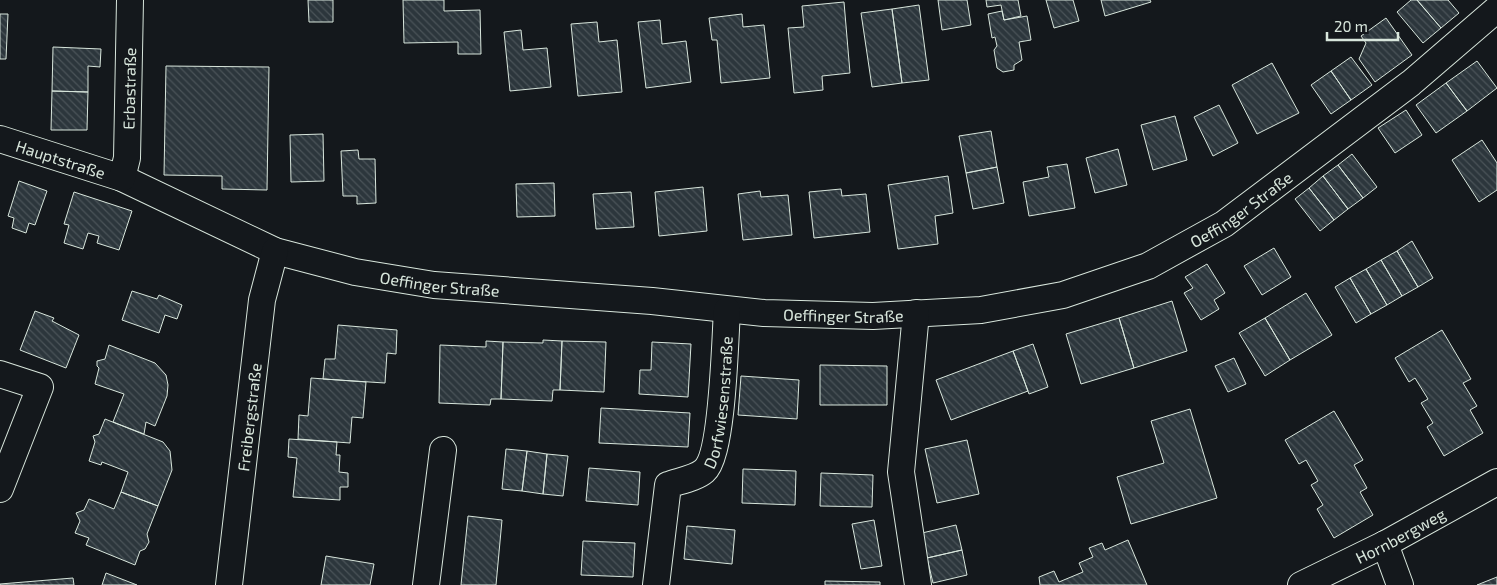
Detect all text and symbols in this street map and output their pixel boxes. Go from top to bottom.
scale bar [1327,10,1398,42]
text: 20 m [1334,17,1368,35]
street label: Erbastraße [118,47,139,130]
street label: Hauptstraße [14,135,108,182]
street label: Oeffinger Straße [1186,167,1295,251]
street label: Oeffinger Straße [379,267,500,299]
street label: Oeffinger Straße [783,304,904,326]
street label: Dorfwiesenstraße [699,336,735,471]
street label: Freibergstraße [233,362,264,472]
street label: Hornbergweg [1352,503,1448,567]

